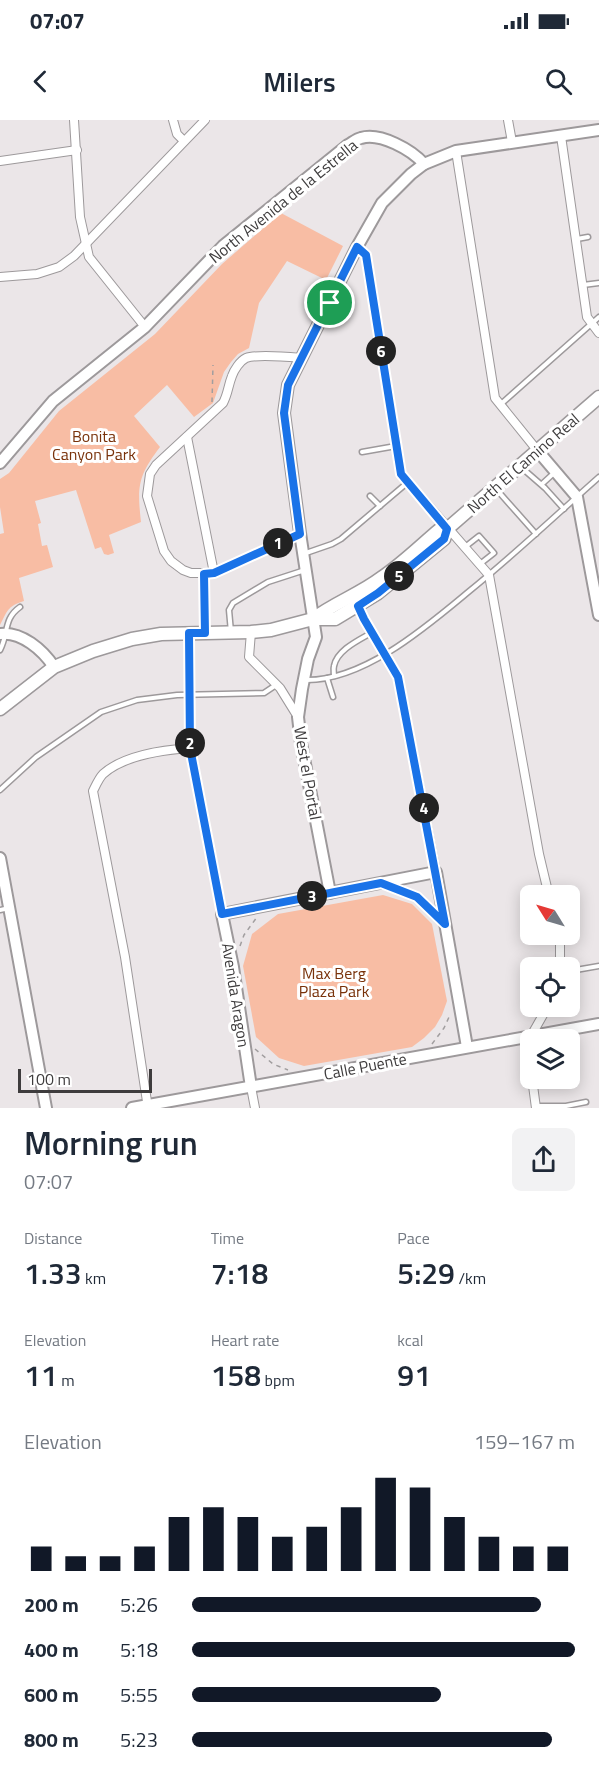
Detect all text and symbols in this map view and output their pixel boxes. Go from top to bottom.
text: 07:07 [30,4,85,38]
text: Milers [263,61,336,102]
icon: back [24,65,57,98]
icon: search [542,65,575,98]
street label: North Avenida de la Estrella [203,133,363,269]
pin [304,277,355,328]
icon: arrive [313,286,346,319]
pin: 6 [366,336,396,366]
text: 6 [377,339,385,363]
street label: North El Camino Real [461,407,585,519]
park label: Bonita Canyon Park [52,424,136,466]
pin: 1 [263,528,293,558]
text: 1 [274,531,282,555]
pin: 5 [384,561,414,591]
text: 5 [395,564,403,588]
street label: West el Portal [288,724,328,822]
pin: 2 [175,728,205,758]
text: 2 [186,731,194,755]
pin: 4 [409,793,439,823]
text: 4 [420,796,428,820]
pin: 3 [297,881,327,911]
text: 3 [308,884,316,908]
north arrow [520,885,580,945]
map controls [520,885,580,1089]
street label: Avenida Aragon [216,941,256,1049]
button: locate [520,957,580,1017]
park label: Max Berg Plaza Park [299,961,370,1003]
button: layers [520,1029,580,1089]
street label: Calle Puente [321,1046,409,1086]
scale bar [18,1066,152,1094]
text: 100 m [27,1067,71,1091]
text: Morning run [24,1118,198,1168]
button: share [512,1128,575,1191]
text: 07:07 [24,1166,73,1197]
text: Distance [24,1226,82,1250]
text: Time [211,1226,244,1250]
text: Pace [397,1226,430,1250]
text: 1.33 [24,1250,82,1296]
text: 7:18 [211,1250,268,1296]
text: 5:29 [397,1250,455,1296]
text: km [82,1266,106,1290]
text: /km [455,1266,486,1290]
text: Elevation [24,1328,86,1352]
text: Heart rate [211,1328,279,1352]
text: kcal [397,1328,423,1352]
text: 11 [24,1352,58,1398]
text: 158 [211,1352,261,1398]
text: 91 [397,1352,431,1398]
text: m [58,1368,75,1392]
text: bpm [261,1368,295,1392]
text: Elevation [24,1426,102,1457]
text: 159–167 m [474,1426,575,1457]
text: 200 m [24,1589,79,1620]
text: 5:26 [120,1589,158,1620]
text: 400 m [24,1634,79,1665]
text: 5:18 [120,1634,158,1665]
text: 600 m [24,1679,79,1710]
text: 5:55 [120,1679,158,1710]
text: 800 m [24,1724,79,1755]
text: 5:23 [120,1724,158,1755]

